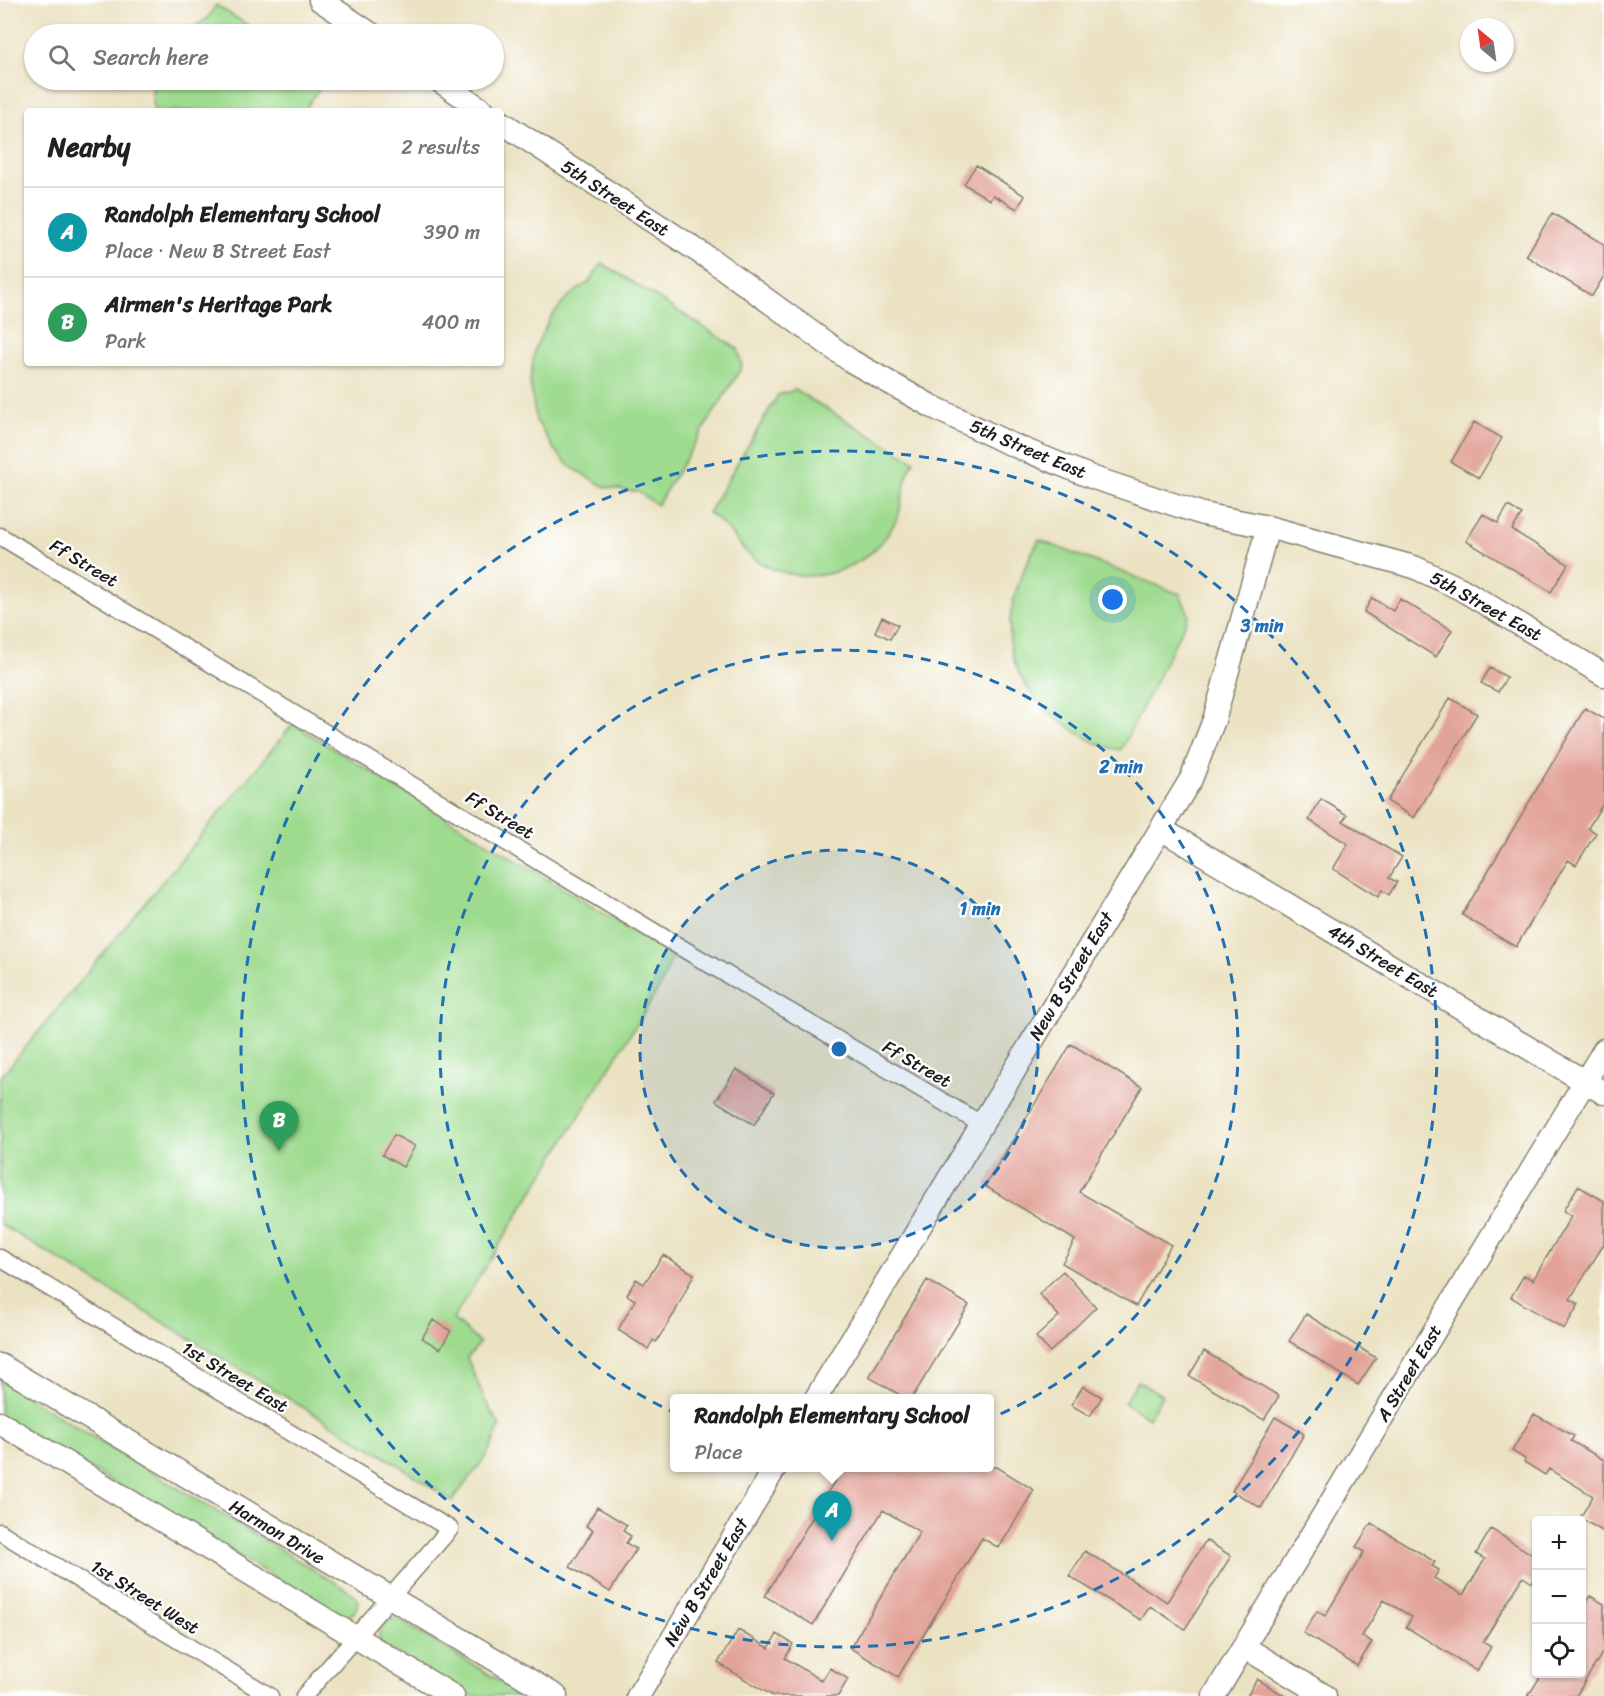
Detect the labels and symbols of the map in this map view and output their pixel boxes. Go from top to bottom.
north arrow [1460,18,1514,72]
street label: 5th Street East [554,151,676,245]
street label: 5th Street East [965,410,1092,488]
street label: Ff Street [43,530,125,596]
street label: 5th Street East [1424,562,1548,650]
your location [1098,585,1127,614]
text: 3 min [1239,610,1284,642]
text: 2 min [1098,751,1143,783]
street label: Ff Street [459,782,541,848]
text: 1 min [960,893,1001,925]
street label: New B Street East [1020,905,1123,1047]
street label: 4th Street East [1321,915,1445,1007]
street label: Ff Street [876,1031,958,1097]
centre of rings [829,1039,849,1059]
pin: B [260,1102,298,1151]
street label: A Street East [1367,1318,1451,1429]
street label: 1st Street East [175,1332,295,1422]
street label: Harmon Drive [223,1491,331,1573]
pin: A [812,1492,852,1541]
street label: New B Street East [655,1511,758,1653]
street label: 1st Street West [84,1551,206,1643]

